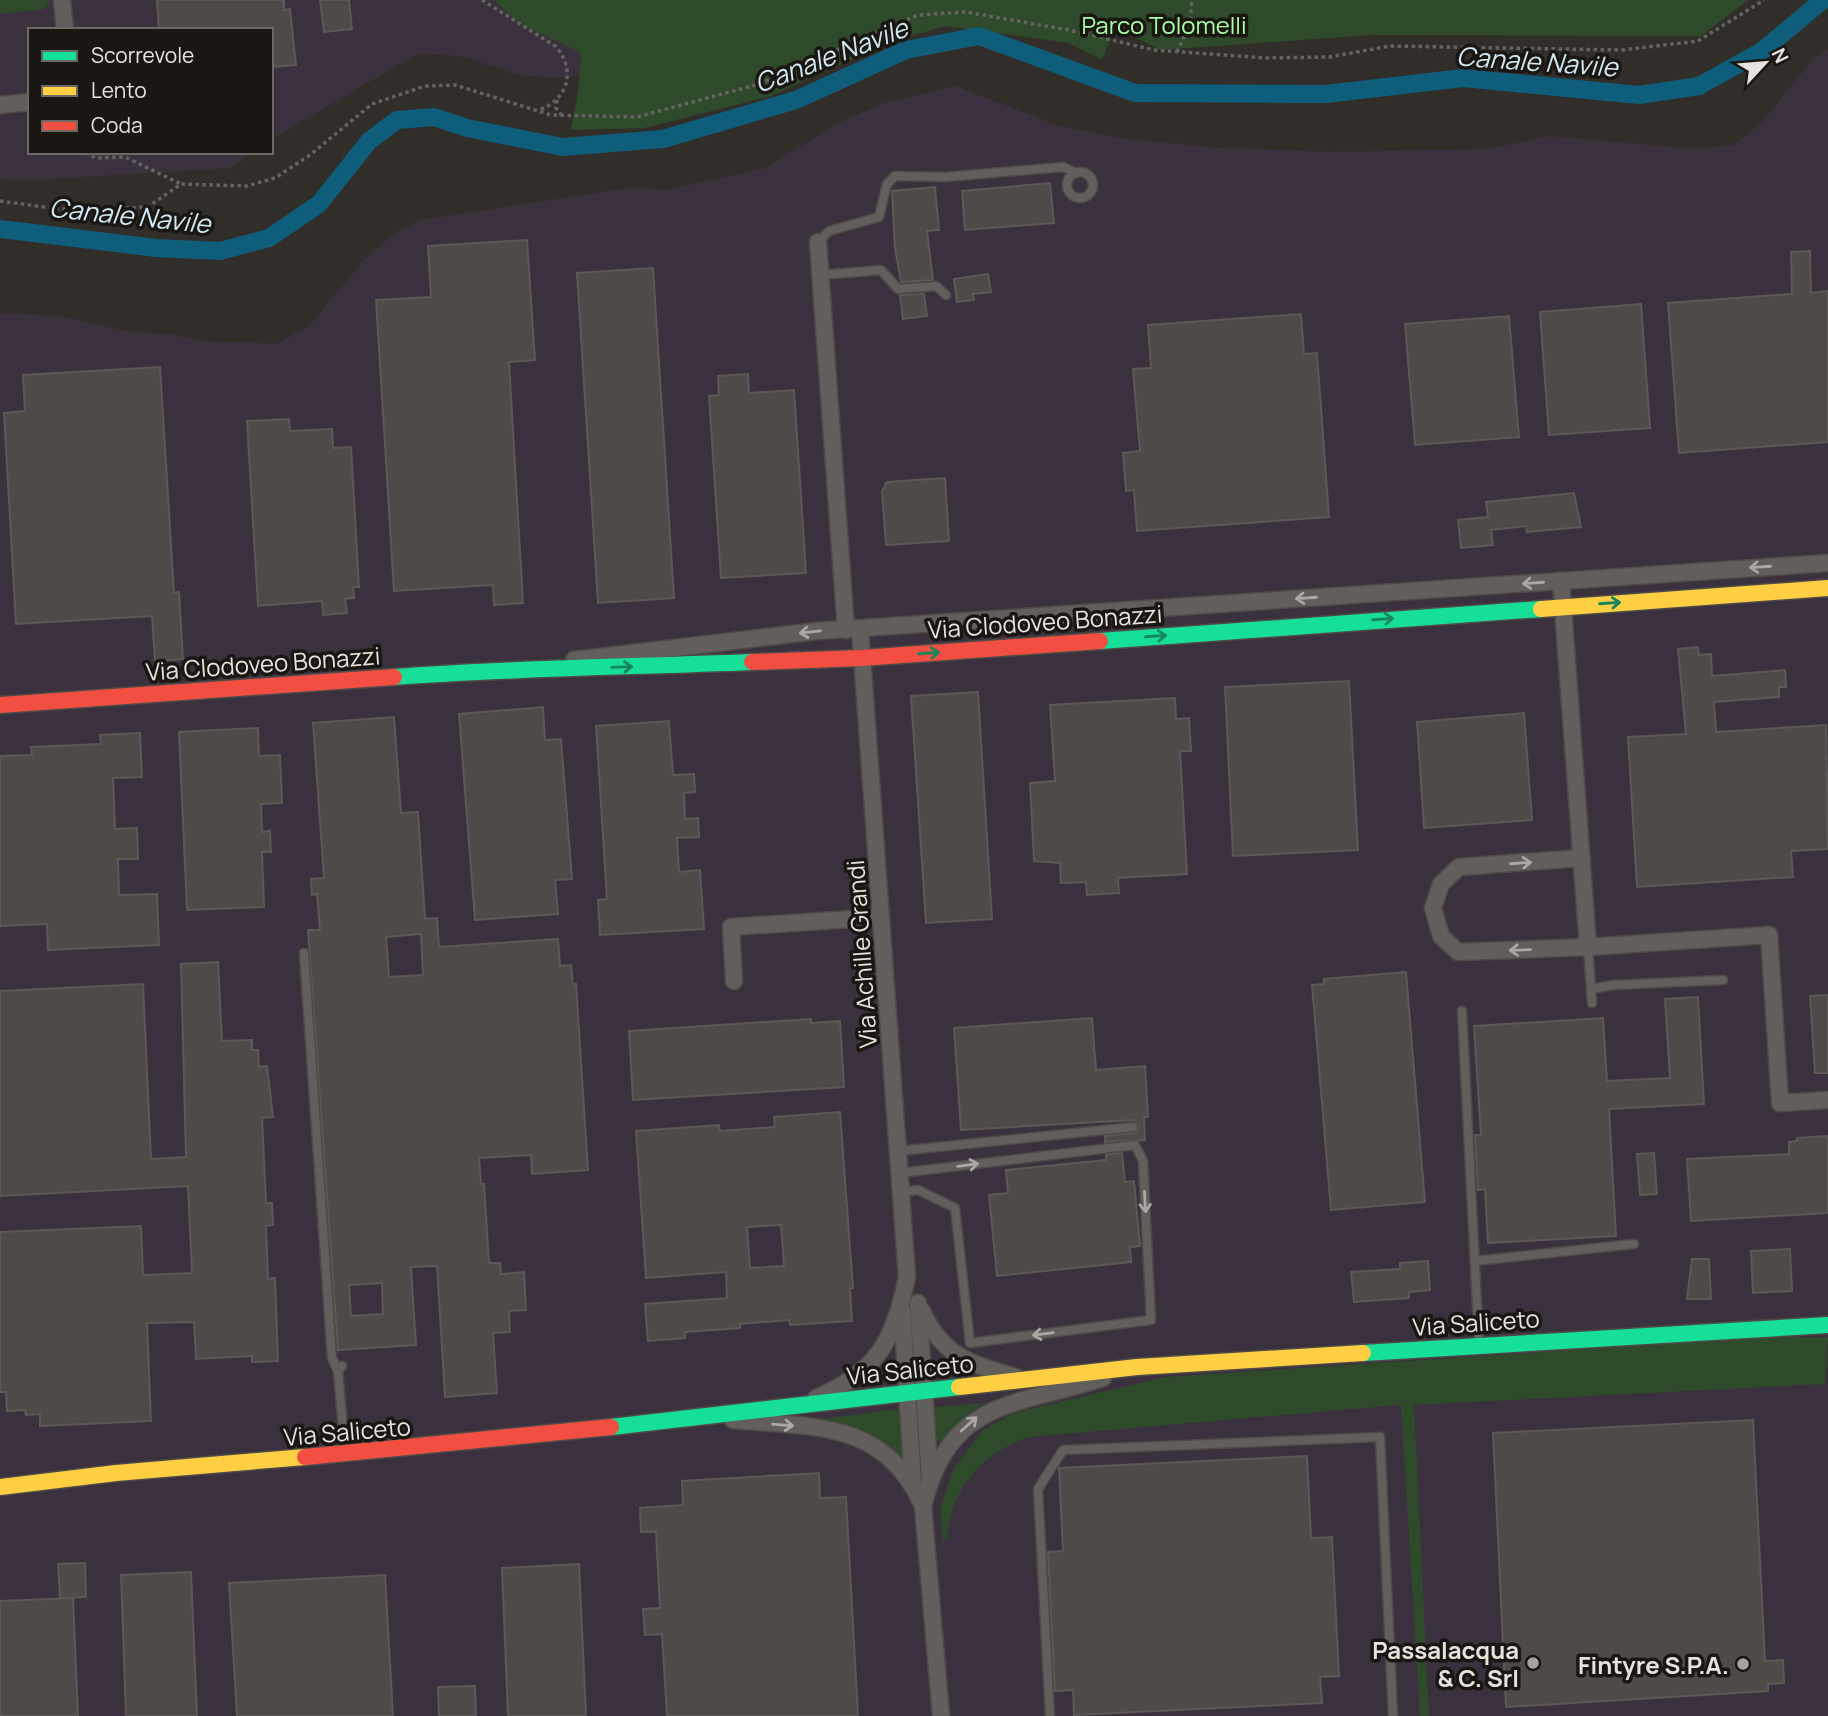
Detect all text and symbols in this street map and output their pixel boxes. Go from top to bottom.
park label: Parco Tolomelli [1081,8,1247,41]
water label: Canale Navile [749,9,915,101]
legend [28,28,273,154]
north arrow [1730,28,1800,98]
water label: Canale Navile [1455,37,1621,85]
text: Scorrevole [91,41,194,69]
text: N [1766,44,1795,67]
text: Lento [91,76,147,104]
text: Coda [91,111,143,139]
water label: Canale Navile [48,189,214,242]
one-way arrow [1749,561,1772,574]
one-way arrow [1522,577,1545,590]
one-way arrow [1295,592,1318,605]
street label: Via Clodoveo Bonazzi [927,596,1163,646]
one-way arrow [1598,596,1620,609]
one-way arrow [1371,612,1394,625]
one-way arrow [799,626,822,639]
one-way arrow [1144,629,1167,642]
street label: Via Clodoveo Bonazzi [145,638,381,688]
one-way arrow [917,646,940,659]
one-way arrow [610,661,633,674]
one-way arrow [1510,856,1532,869]
street label: Via Achille Grandi [838,859,884,1049]
one-way arrow [1509,943,1532,956]
one-way arrow [956,1158,978,1171]
one-way arrow [1139,1190,1152,1213]
street label: Via Saliceto [1411,1301,1541,1343]
one-way arrow [1032,1328,1055,1341]
street label: Via Saliceto [845,1346,975,1392]
street label: Via Saliceto [282,1409,412,1453]
one-way arrow [960,1416,977,1433]
one-way arrow [771,1419,794,1432]
place label: Passalacqua & C. Srl [1372,1633,1519,1694]
place label: Fintyre S.P.A. [1578,1648,1729,1681]
marker: Passalacqua & C. Srl [1525,1655,1541,1671]
marker: Fintyre S.P.A. [1735,1656,1751,1672]

